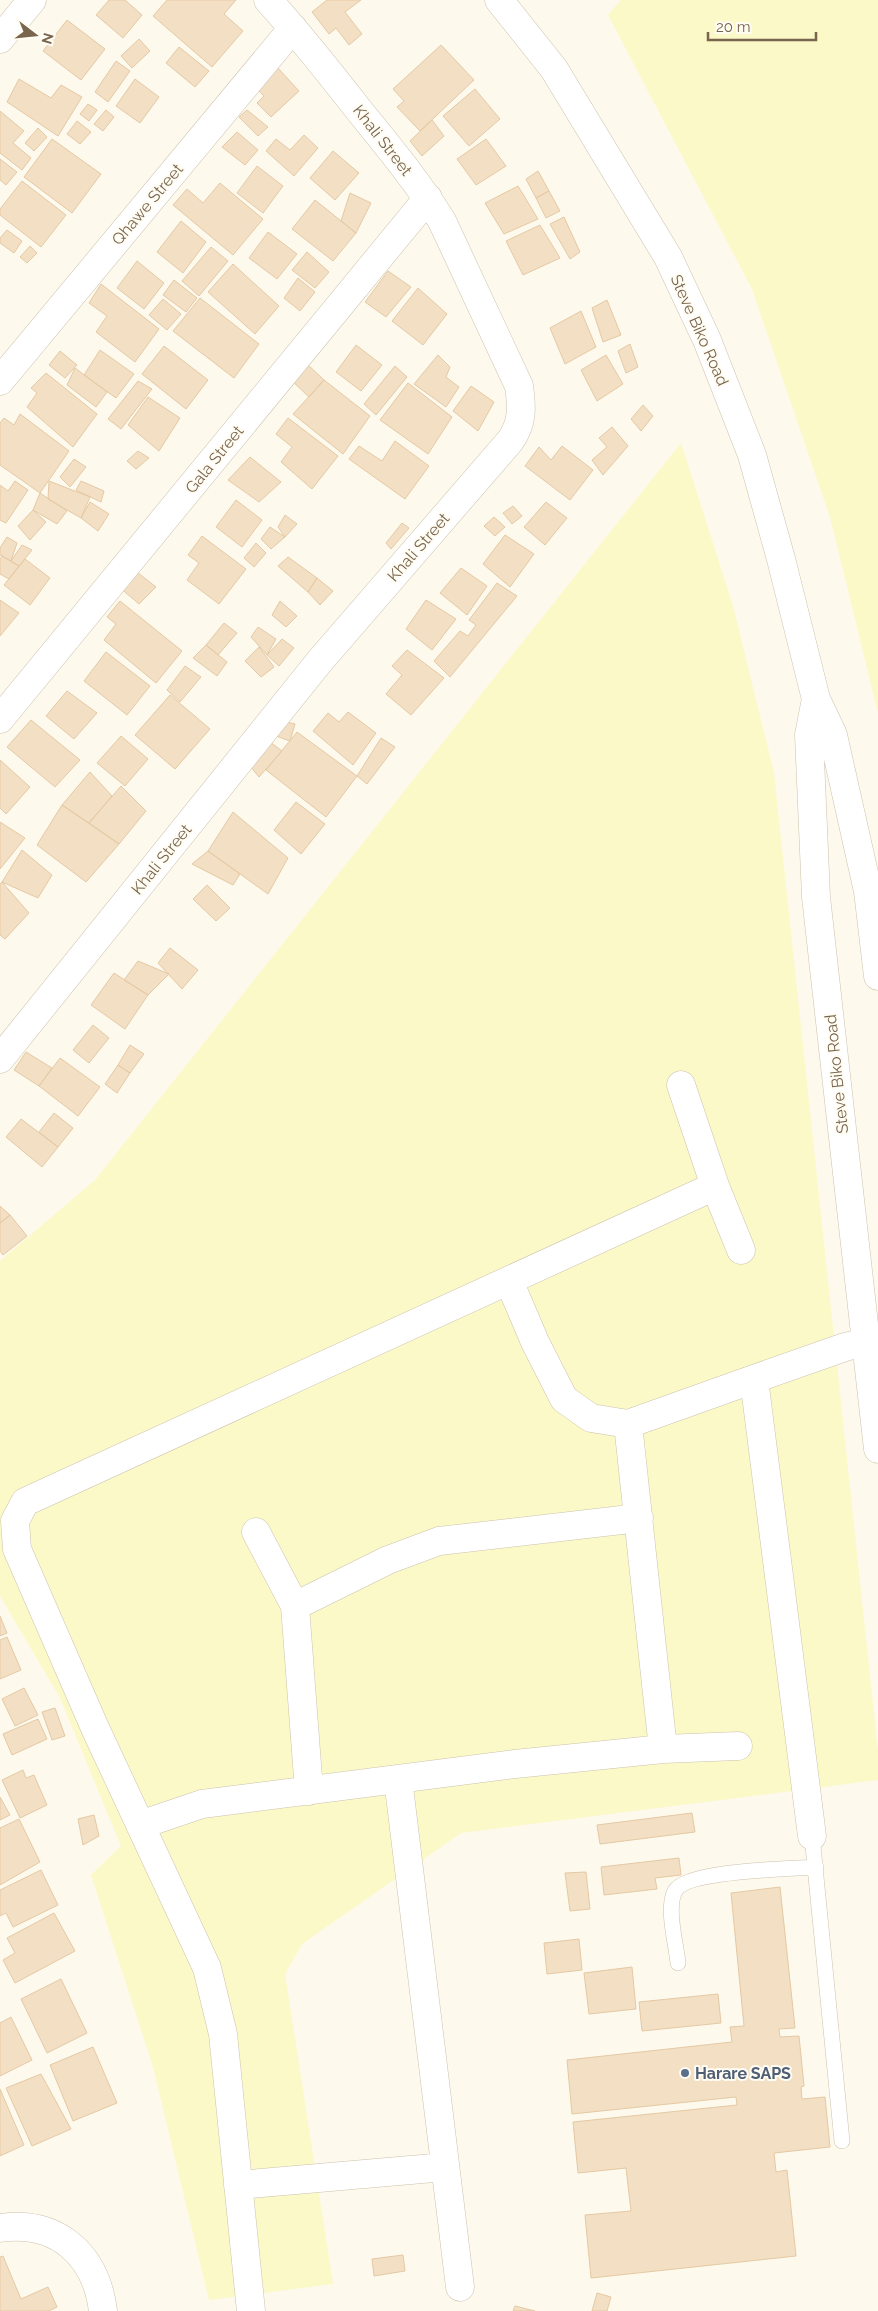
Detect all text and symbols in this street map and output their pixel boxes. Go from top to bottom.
north arrow [10,10,60,60]
scale bar [708,10,816,42]
text: 20 m [716,18,751,36]
text: N [38,31,57,46]
street label: Khali Street [349,101,417,180]
street label: Qhawe Street [108,159,187,249]
street label: Steve Biko Road [666,272,733,389]
street label: Gala Street [181,421,248,497]
street label: Khali Street [383,509,454,585]
street label: Khali Street [127,820,196,898]
street label: Steve Biko Road [821,1013,852,1135]
place label: Harare SAPS [695,2064,791,2083]
marker: Harare SAPS [679,2067,691,2079]

